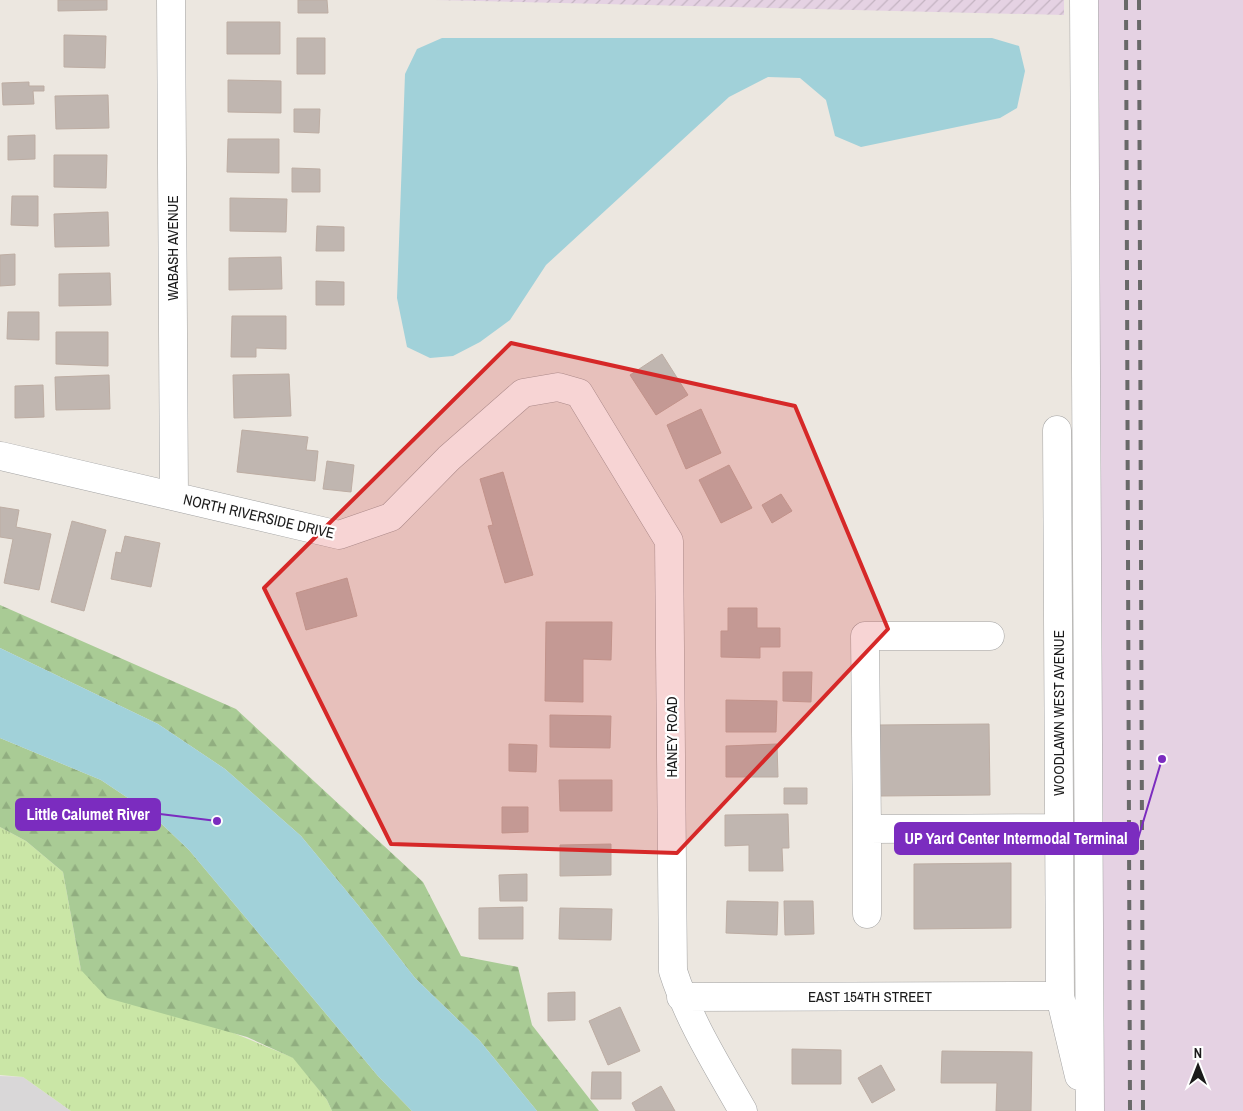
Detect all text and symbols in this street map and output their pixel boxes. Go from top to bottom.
street label: WABASH AVENUE [162,195,183,301]
street label: NORTH RIVERSIDE DRIVE [181,488,337,544]
street label: WOODLAWN WEST AVENUE [1048,630,1069,796]
street label: HANEY ROAD [661,696,682,778]
callout: Little Calumet River [16,799,160,830]
text: Little Calumet River [26,803,151,825]
callout: UP Yard Center Intermodal Terminal [895,823,1138,854]
text: UP Yard Center Intermodal Terminal [904,827,1128,849]
street label: EAST 154TH STREET [808,986,933,1007]
north arrow [1173,1041,1223,1091]
text: N [1194,1044,1202,1062]

